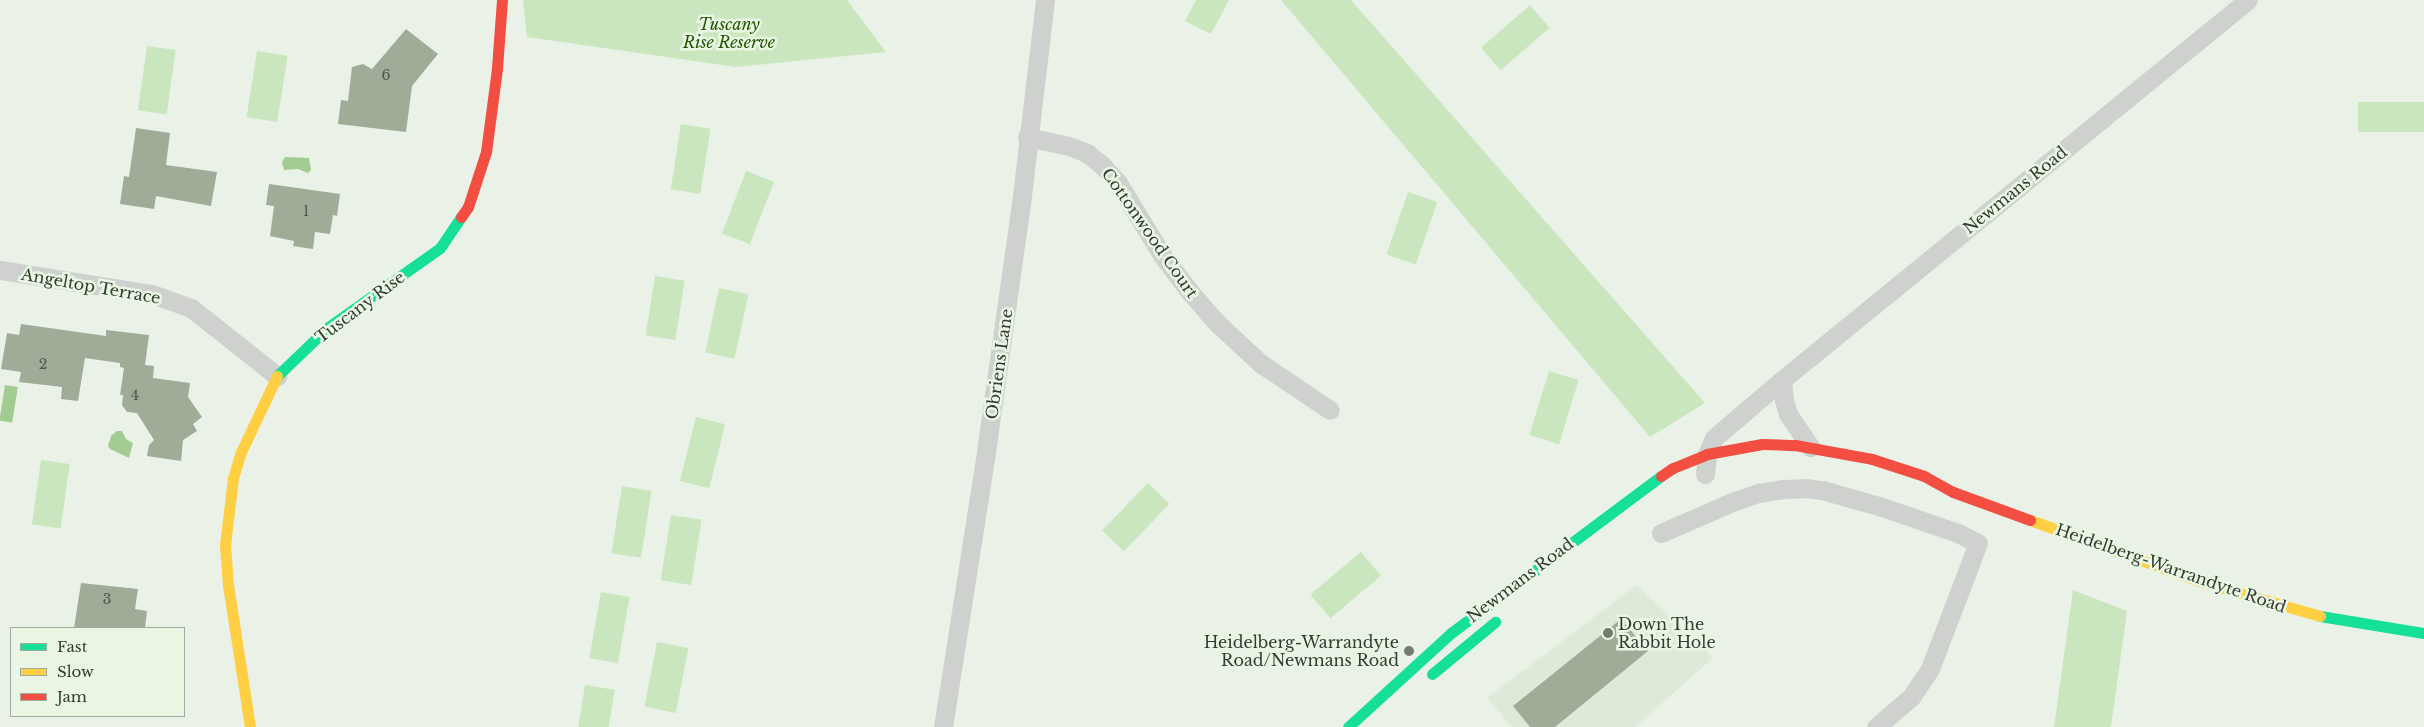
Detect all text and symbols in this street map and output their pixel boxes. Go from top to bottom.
park label: Tuscany Rise Reserve [683,14,775,52]
house number: 6 [381,67,391,83]
street label: Newmans Road [1959,142,2071,238]
street label: Cottonwood Court [1098,164,1202,302]
house number: 1 [303,203,309,219]
street label: Angeltop Terrace [20,264,162,308]
street label: Tuscany Rise [311,267,409,347]
street label: Obriens Lane [982,307,1016,421]
house number: 2 [39,356,47,372]
house number: 4 [131,387,139,403]
street label: Heidelberg-Warrandyte Road [2053,519,2289,617]
street label: Newmans Road [1463,534,1577,626]
house number: 3 [103,591,111,607]
place label: Down The Rabbit Hole [1618,614,1716,652]
legend [10,627,185,717]
marker: Down The Rabbit Hole [1602,627,1614,639]
place label: Heidelberg-Warrandyte Road/Newmans Road [1204,632,1399,670]
text: Fast [57,637,87,656]
marker: Heidelberg-Warrandyte Road/Newmans Road [1403,645,1415,657]
text: Slow [57,662,94,681]
text: Jam [57,687,87,706]

